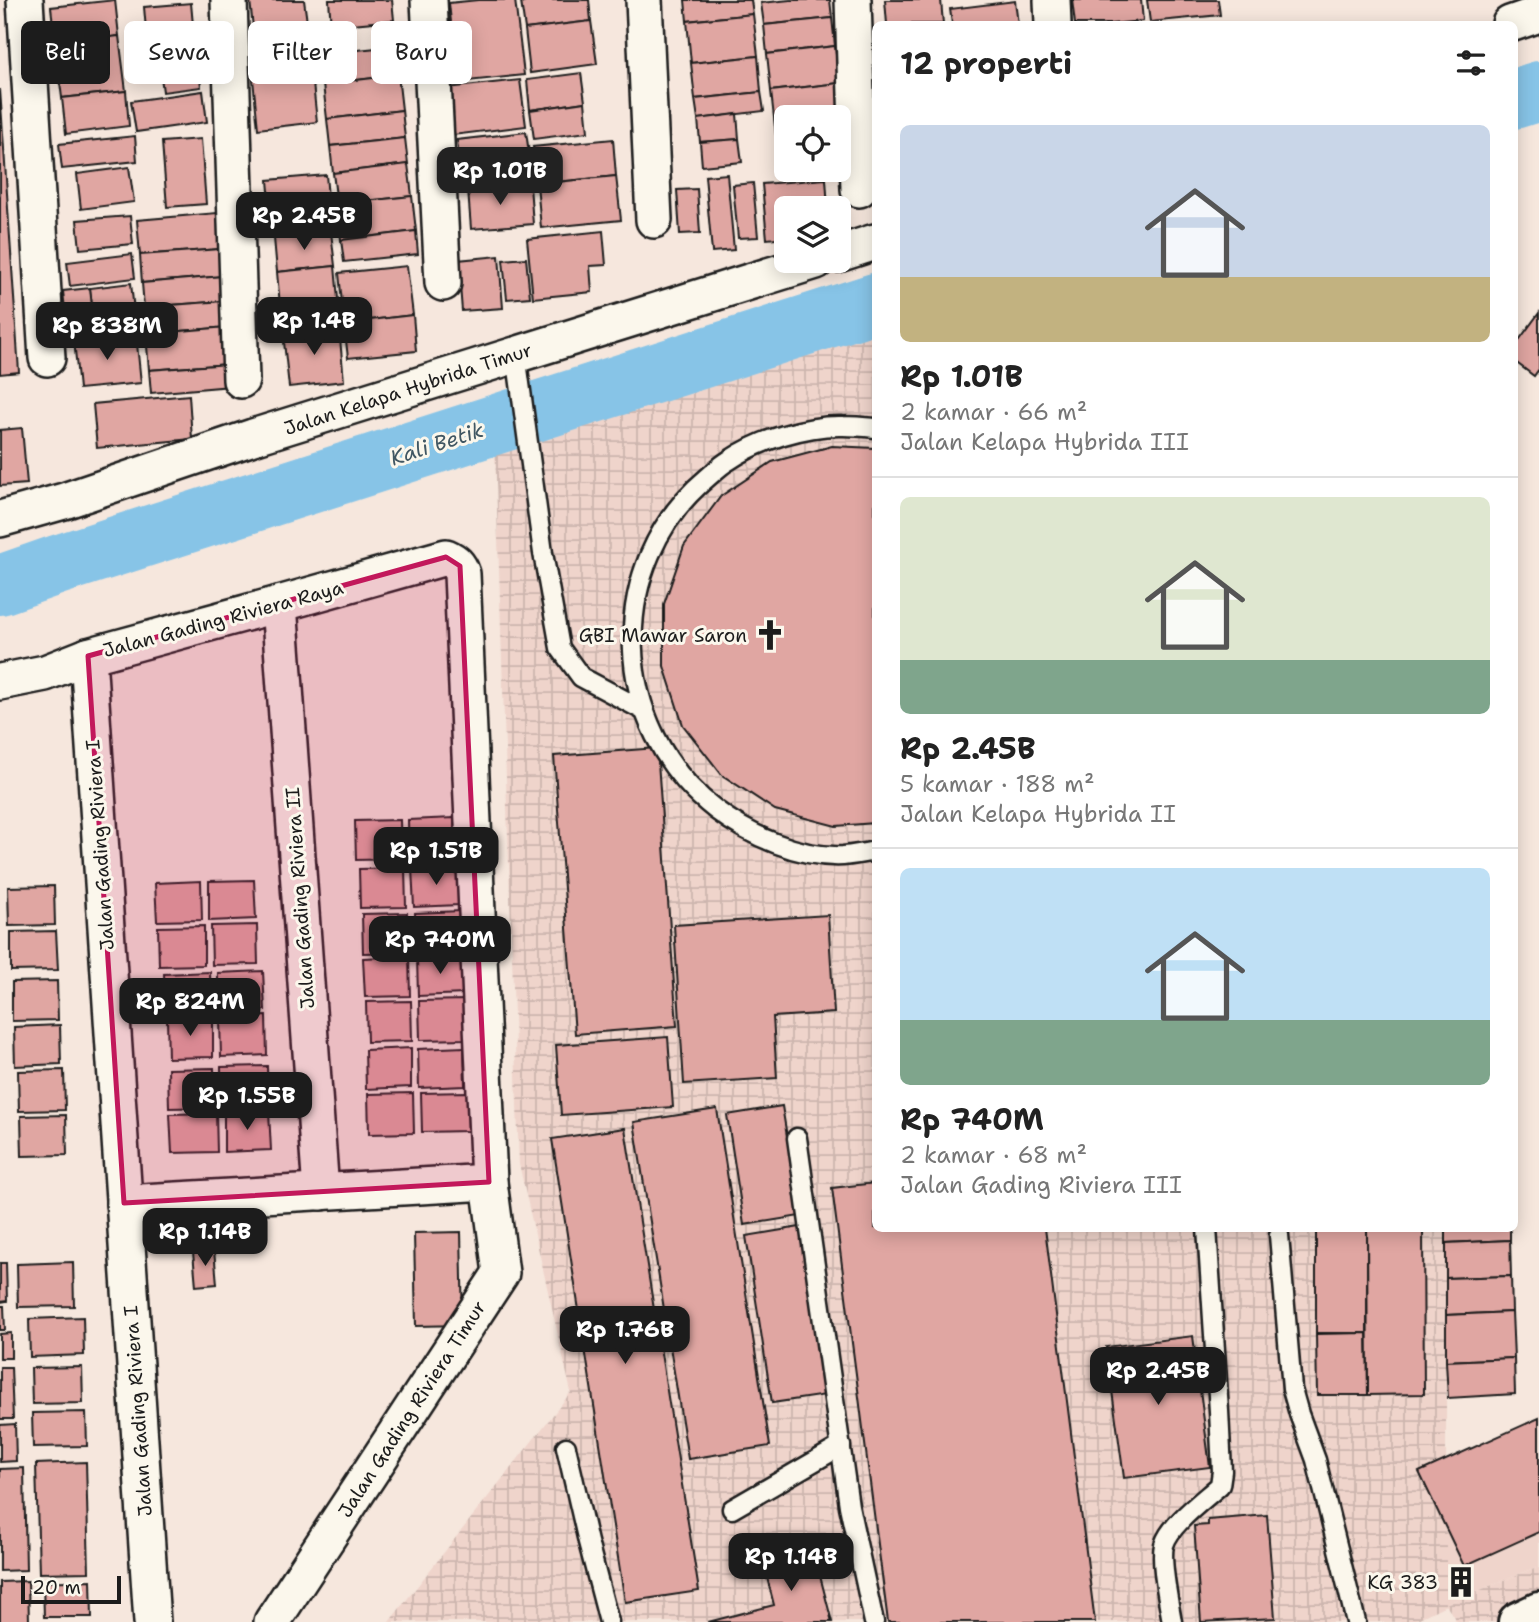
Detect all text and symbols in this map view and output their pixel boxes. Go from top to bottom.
chip: Beli [21,21,110,84]
chip: Sewa [124,21,234,84]
chip: Filter [248,21,357,84]
chip: Baru [371,21,472,84]
text: 12 properti [900,43,1072,84]
icon: filters [1452,44,1490,82]
map controls [774,105,851,273]
button: locate [774,105,851,182]
pin: Rp 1.01B [428,148,572,207]
text: Rp 1.01B [453,155,547,185]
icon: home [1132,170,1258,296]
pin: Rp 2.45B [232,192,376,252]
button: layers [774,196,851,273]
text: Rp 2.45B [252,200,356,230]
pin: Rp 1.4B [249,298,379,357]
pin: Rp 838M [42,302,172,362]
text: Rp 1.4B [272,305,356,335]
text: Rp 838M [52,310,162,340]
street label: Jalan Kelapa Hybrida Timur [281,337,535,441]
text: Rp 1.01B [900,356,1023,397]
text: 2 kamar · 66 m² [900,397,1087,427]
water label: Kali Betik [387,416,487,472]
text: Jalan Kelapa Hybrida III [900,427,1189,457]
icon: home [1132,542,1258,668]
street label: Jalan Gading Riviera Raya [100,575,346,663]
church icon: GBI Mawar Saron [753,618,787,652]
place label: GBI Mawar Saron [579,623,747,648]
text: Rp 2.45B [900,728,1036,769]
street label: Jalan Gading Riviera I [80,739,120,951]
text: 5 kamar · 188 m² [900,769,1095,799]
street label: Jalan Gading Riviera II [280,786,320,1010]
text: Jalan Kelapa Hybrida II [900,799,1176,829]
pin: Rp 1.51B [364,828,508,887]
text: Rp 1.51B [390,835,482,865]
icon: home [1132,913,1258,1039]
pin: Rp 740M [375,916,505,976]
text: Rp 740M [385,924,495,954]
pin: Rp 824M [125,978,255,1038]
text: Rp 824M [135,986,245,1016]
pin: Rp 1.55B [175,1072,319,1132]
text: Rp 1.55B [198,1080,296,1110]
text: Rp 740M [900,1099,1044,1140]
text: 2 kamar · 68 m² [900,1140,1087,1170]
text: Jalan Gading Riviera III [900,1170,1182,1200]
pin: Rp 1.14B [133,1208,277,1268]
text: Rp 1.14B [159,1216,251,1246]
street label: Jalan Gading Riviera Timur [332,1296,492,1522]
street label: Jalan Gading Riviera I [118,1305,158,1517]
pin: Rp 1.76B [553,1306,697,1366]
text: Rp 1.76B [576,1314,674,1344]
pin: Rp 2.45B [1086,1348,1230,1407]
text: Rp 2.45B [1106,1355,1210,1385]
pin: Rp 1.14B [719,1534,863,1593]
text: Rp 1.14B [745,1541,837,1571]
building icon: KG 383 [1444,1565,1478,1599]
place label: KG 383 [1367,1570,1438,1595]
scale bar [21,1573,121,1605]
text: 20 m [32,1575,81,1600]

